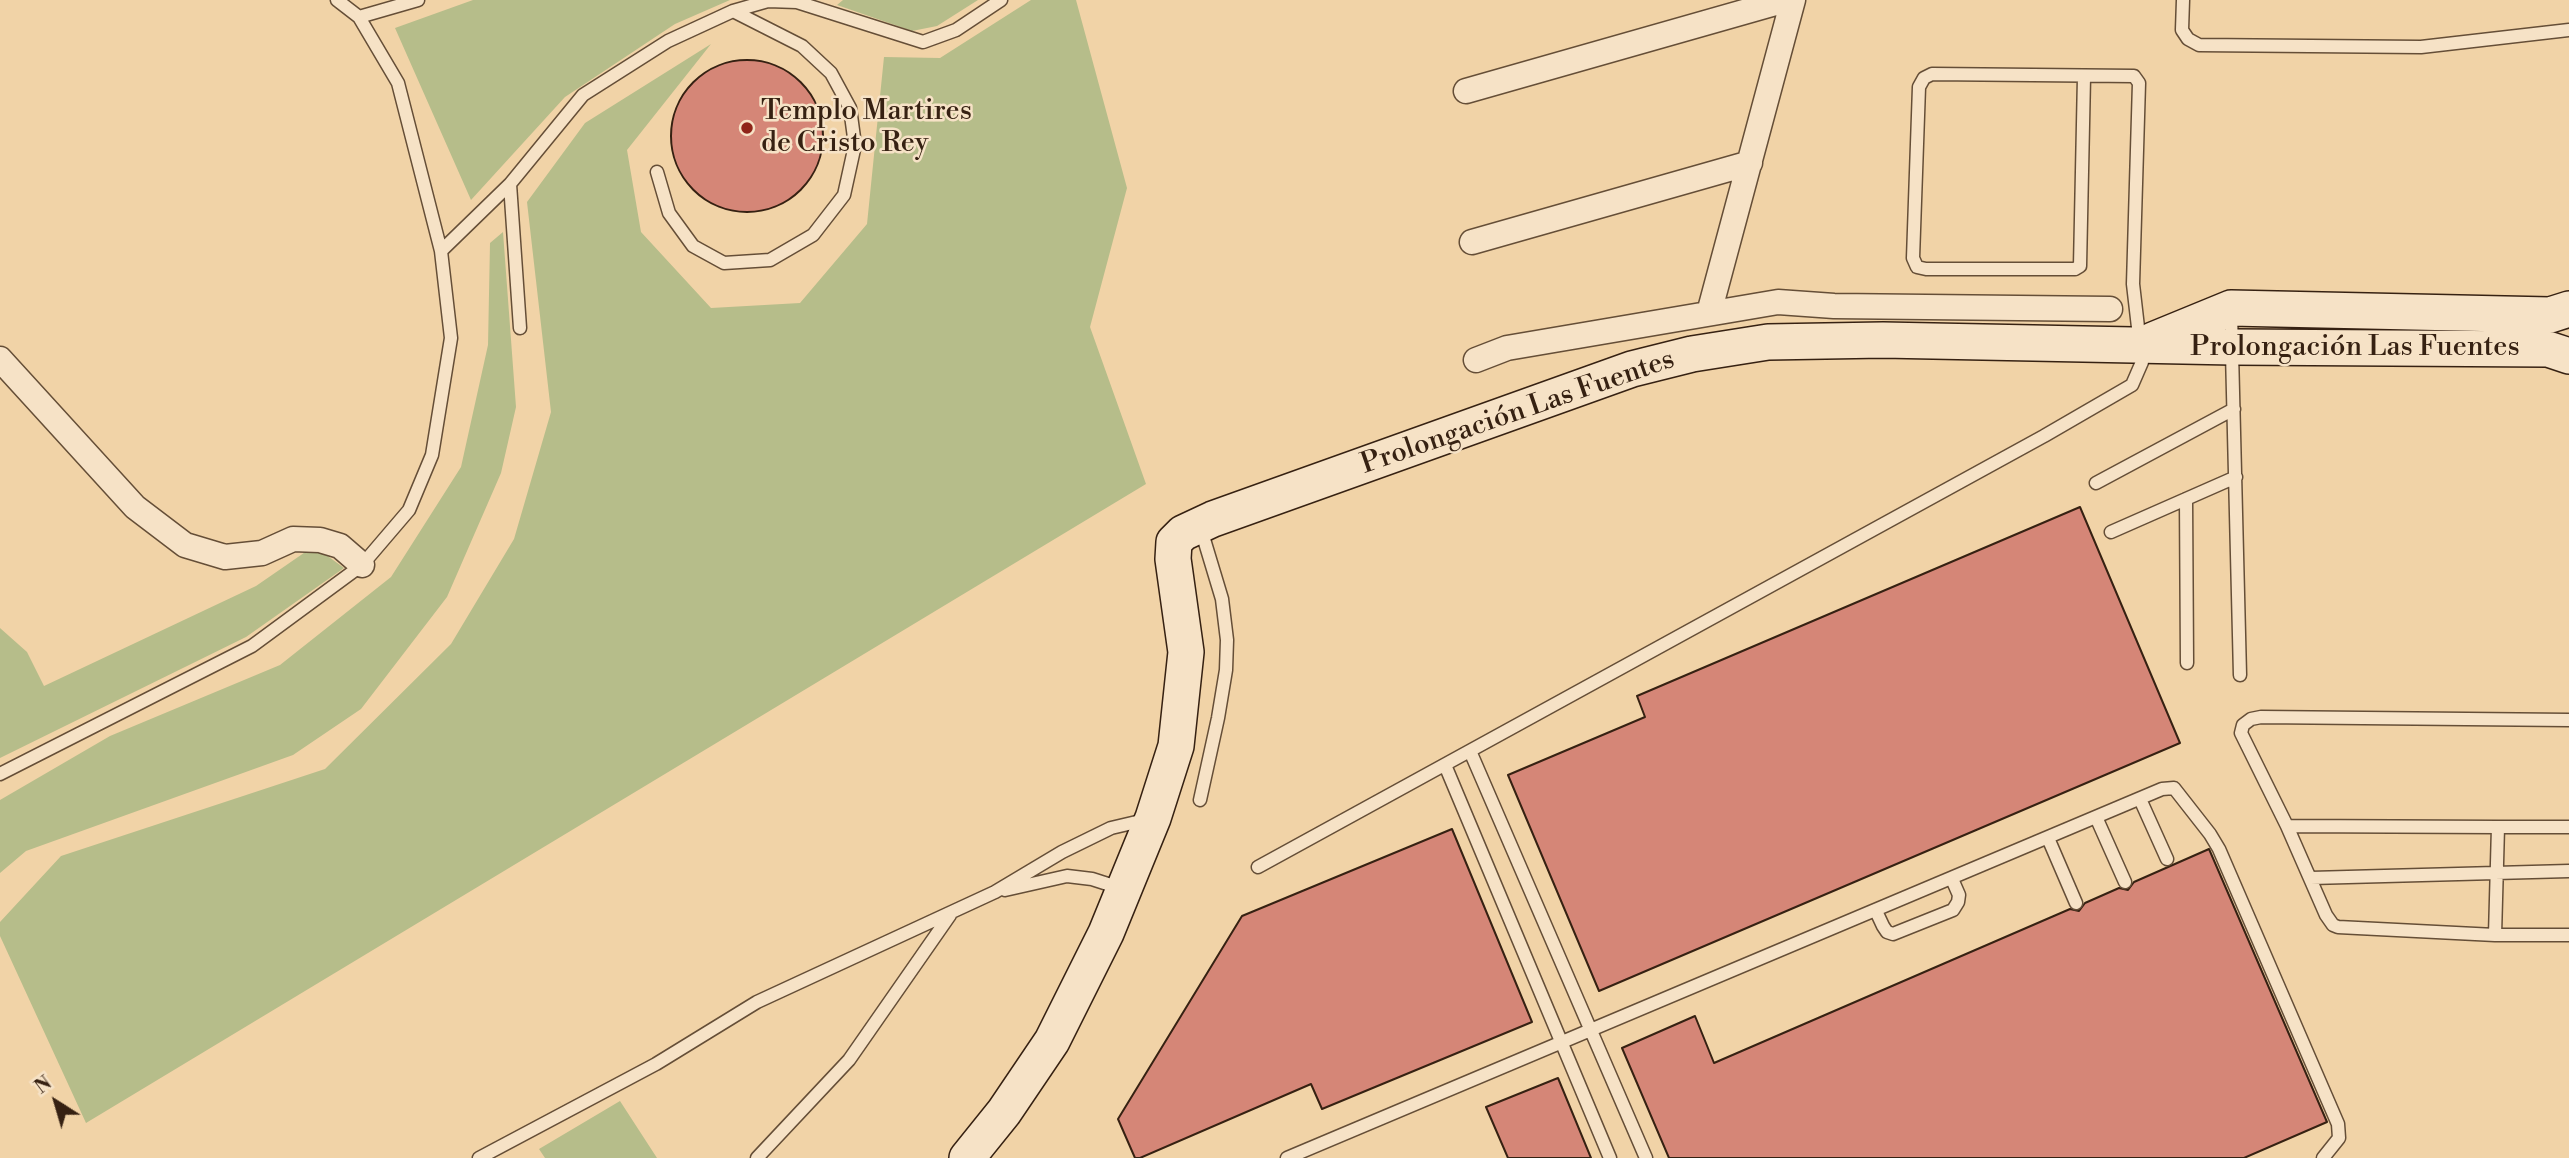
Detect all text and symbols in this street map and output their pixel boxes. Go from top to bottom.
place label: Templo Martires de Cristo Rey [761,95,972,161]
marker: Templo Martires de Cristo Rey [739,120,755,136]
street label: Prolongación Las Fuentes [2190,331,2520,365]
street label: Prolongación Las Fuentes [1357,343,1679,483]
north arrow [21,1067,91,1137]
text: N [30,1071,57,1099]

